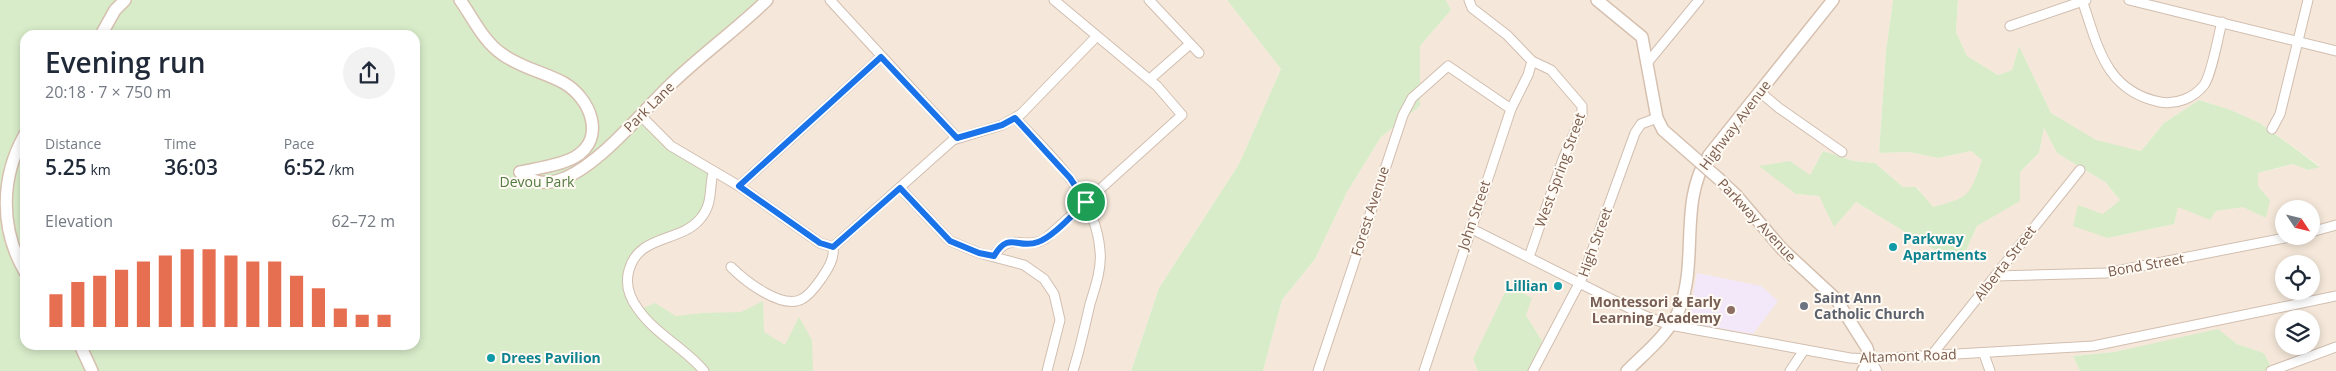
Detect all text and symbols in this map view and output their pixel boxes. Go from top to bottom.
text: Evening run [45,43,206,81]
button: share [343,47,395,99]
street label: Highway Avenue [1694,76,1775,174]
street label: Park Lane [619,77,678,136]
text: 20:18 · 7 × 750 m [45,81,171,103]
street label: West Spring Street [1530,110,1589,230]
text: Distance [45,134,101,153]
text: Time [164,134,196,153]
text: Pace [284,134,314,153]
text: 5.25 [45,153,87,181]
text: 36:03 [164,153,218,181]
text: 6:52 [284,153,325,181]
text: km [87,160,111,179]
text: /km [325,160,355,179]
street label: Forest Avenue [1346,163,1393,258]
park label: Devou Park [500,172,575,191]
street label: Parkway Avenue [1714,174,1801,265]
street label: John Street [1452,178,1494,254]
pin [1065,181,1107,223]
icon: arrive [1072,188,1100,216]
north arrow [2275,200,2320,245]
map controls [2275,200,2320,355]
street label: High Street [1573,204,1616,279]
text: Elevation [45,210,113,232]
text: 62–72 m [331,210,395,232]
street label: Alberta Street [1969,221,2040,304]
place label: Parkway Apartments [1903,229,1987,264]
marker: Parkway Apartments [1887,241,1899,253]
street label: Bond Street [2106,248,2186,281]
button: locate [2275,255,2320,300]
place label: Lillian [1505,276,1548,295]
marker: Lillian [1552,280,1564,292]
place label: Saint Ann Catholic Church [1814,288,1925,323]
place label: Montessori & Early Learning Academy [1590,292,1721,327]
marker: Saint Ann Catholic Church [1798,300,1810,312]
marker: Montessori & Early Learning Academy [1725,304,1737,316]
button: layers [2275,310,2320,355]
street label: Altamont Road [1859,344,1957,367]
place label: Drees Pavilion [501,348,601,367]
marker: Drees Pavilion [485,352,497,364]

